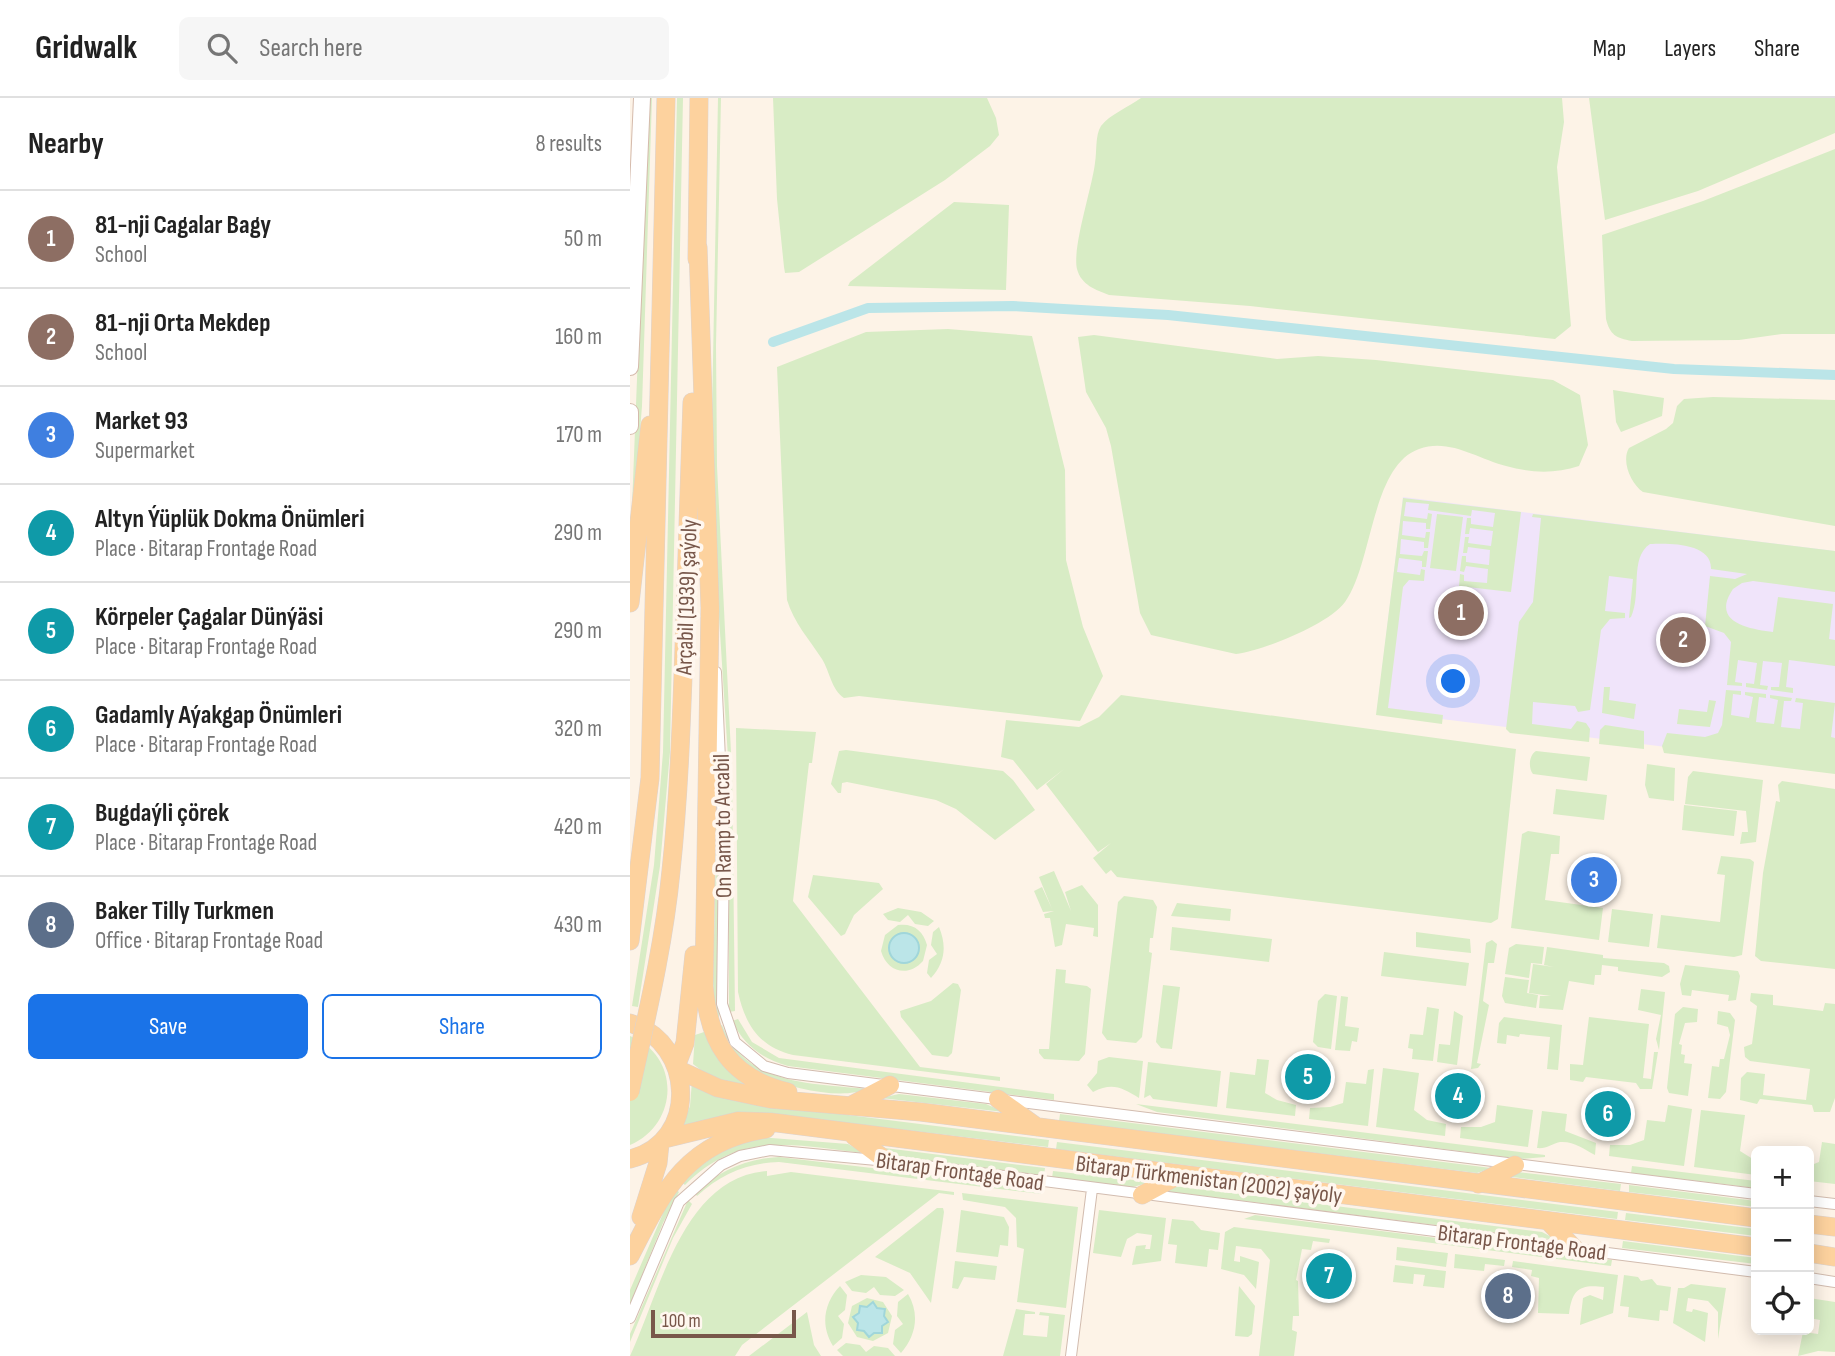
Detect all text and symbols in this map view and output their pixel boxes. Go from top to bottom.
search box [179,17,669,80]
text: Gridwalk [35,28,137,68]
icon: search [203,29,241,67]
text: Search here [259,33,363,64]
text: Map [1593,34,1626,63]
text: Layers [1664,34,1716,63]
text: Share [1754,34,1800,63]
text: Nearby [28,126,104,162]
text: 8 results [536,130,602,158]
text: 81-nji Cagalar Bagy [95,210,271,241]
text: 1 [46,225,56,253]
text: 50 m [564,225,602,253]
text: School [95,241,147,269]
text: 81-nji Orta Mekdep [95,308,270,339]
text: 2 [46,323,56,351]
text: 160 m [555,323,602,351]
text: School [95,339,147,367]
text: Market 93 [95,406,188,437]
text: 3 [46,421,56,449]
text: 170 m [556,421,602,449]
text: Supermarket [95,437,195,465]
text: Altyn Ýüplük Dokma Önümleri [95,504,364,535]
street label: Arçabil (1939) şaýoly [670,518,704,676]
text: 4 [46,519,56,547]
text: 290 m [554,519,602,547]
text: Place · Bitarap Frontage Road [95,535,317,563]
pin: 1 [1438,587,1484,639]
text: Körpeler Çagalar Dünýäsi [95,602,323,633]
pin: 2 [1660,614,1706,666]
text: 5 [46,617,56,645]
text: 290 m [554,617,602,645]
text: Place · Bitarap Frontage Road [95,633,317,661]
your location [1436,664,1470,698]
text: Gadamly Aýakgap Önümleri [95,700,342,731]
text: 6 [46,715,56,743]
text: 320 m [554,715,602,743]
text: Place · Bitarap Frontage Road [95,731,317,759]
street label: On Ramp to Arcabil [708,754,738,898]
text: Bugdaýli çörek [95,798,229,829]
text: 7 [46,813,56,841]
text: 420 m [554,813,602,841]
text: Place · Bitarap Frontage Road [95,829,317,857]
pin: 3 [1571,854,1617,906]
text: Baker Tilly Turkmen [95,896,274,927]
text: 8 [46,911,56,939]
text: 430 m [554,911,602,939]
text: Office · Bitarap Frontage Road [95,927,323,955]
button: Save [28,994,308,1059]
button: Share [322,994,602,1059]
pin: 5 [1285,1051,1331,1103]
pin: 4 [1435,1070,1481,1122]
pin: 6 [1585,1088,1631,1140]
street label: Bitarap Frontage Road [874,1146,1046,1198]
map controls [1751,1146,1814,1335]
button: + [1751,1146,1814,1209]
street label: Bitarap Türkmenistan (2002) şaýoly [1074,1150,1344,1210]
button: − [1751,1209,1814,1272]
street label: Bitarap Frontage Road [1436,1219,1607,1267]
pin: 7 [1306,1250,1352,1302]
pin: 8 [1485,1270,1531,1322]
button: locate [1751,1272,1814,1335]
scale bar [651,1307,796,1339]
text: 100 m [662,1310,701,1333]

